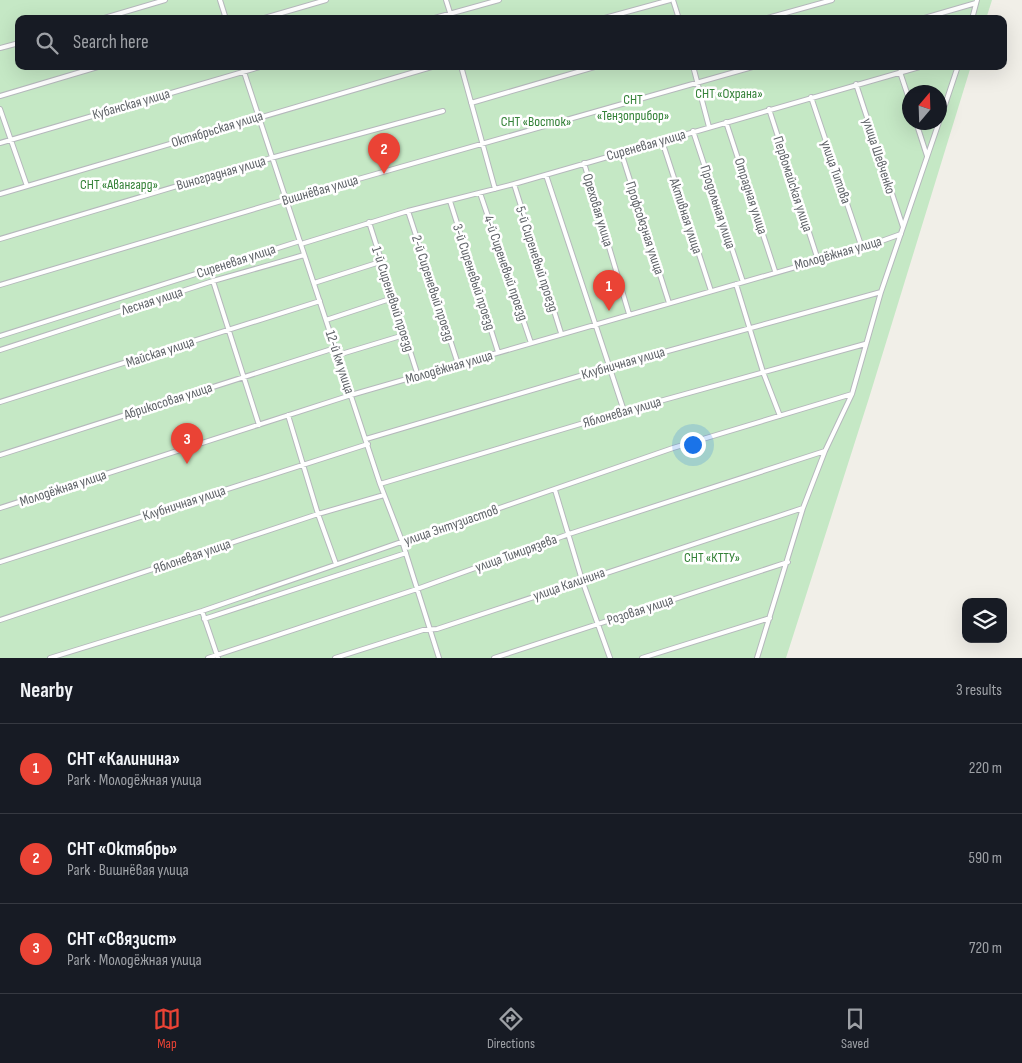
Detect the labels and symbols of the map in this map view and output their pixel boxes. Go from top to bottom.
street label: Кубанская улица [90,85,172,123]
park label: СНТ «Охрана» [695,85,763,102]
north arrow [902,85,947,130]
park label: СНТ «Тензоприбор» [597,91,669,124]
street label: Октябрьская улица [169,107,265,151]
park label: СНТ «Восток» [501,113,571,130]
street label: улица Шевченко [859,116,899,196]
street label: Сиреневая улица [604,126,688,164]
pin: 2 [368,133,400,174]
street label: Первомайская улица [770,134,816,234]
street label: улица Титова [817,138,855,206]
street label: Виноградная улица [174,152,268,194]
street label: Отрадная улица [731,156,771,236]
street label: Продольная улица [696,163,740,251]
street label: Вишнёвая улица [280,171,360,209]
street label: Ореховая улица [579,172,617,248]
street label: Активная улица [665,175,706,256]
park label: СНТ «Авангард» [80,176,158,193]
street label: Профсоюзная улица [622,179,668,277]
street label: 5-й Сиреневый проезд [512,204,562,314]
street label: 4-й Сиреневый проезд [480,213,532,323]
street label: 3-й Сиреневый проезд [449,222,499,332]
street label: Молодёжная улица [792,232,884,274]
street label: 2-й Сиреневый проезд [408,233,458,343]
street label: Сиреневая улица [195,240,277,282]
street label: 1-й Сиреневый проезд [368,244,418,354]
pin: 1 [593,270,625,311]
street label: Лесная улица [118,283,185,319]
street label: 12-й км улица [322,328,358,396]
street label: Майская улица [124,333,196,371]
street label: Клубничная улица [579,343,667,383]
street label: Молодёжная улица [403,346,495,388]
street label: Абрикосовая улица [121,379,214,424]
street label: Яблоневая улица [581,393,663,431]
pin: 3 [171,423,203,464]
your location [680,432,706,458]
street label: Молодёжная улица [18,466,108,510]
street label: Клубничная улица [140,482,228,524]
street label: улица Энтузиастов [402,501,501,549]
street label: улица Тимирязева [473,530,559,576]
street label: Яблоневая улица [151,535,233,577]
park label: СНТ «КТТУ» [684,549,740,566]
street label: улица Калинина [531,564,607,604]
street label: Розовая улица [605,591,675,629]

